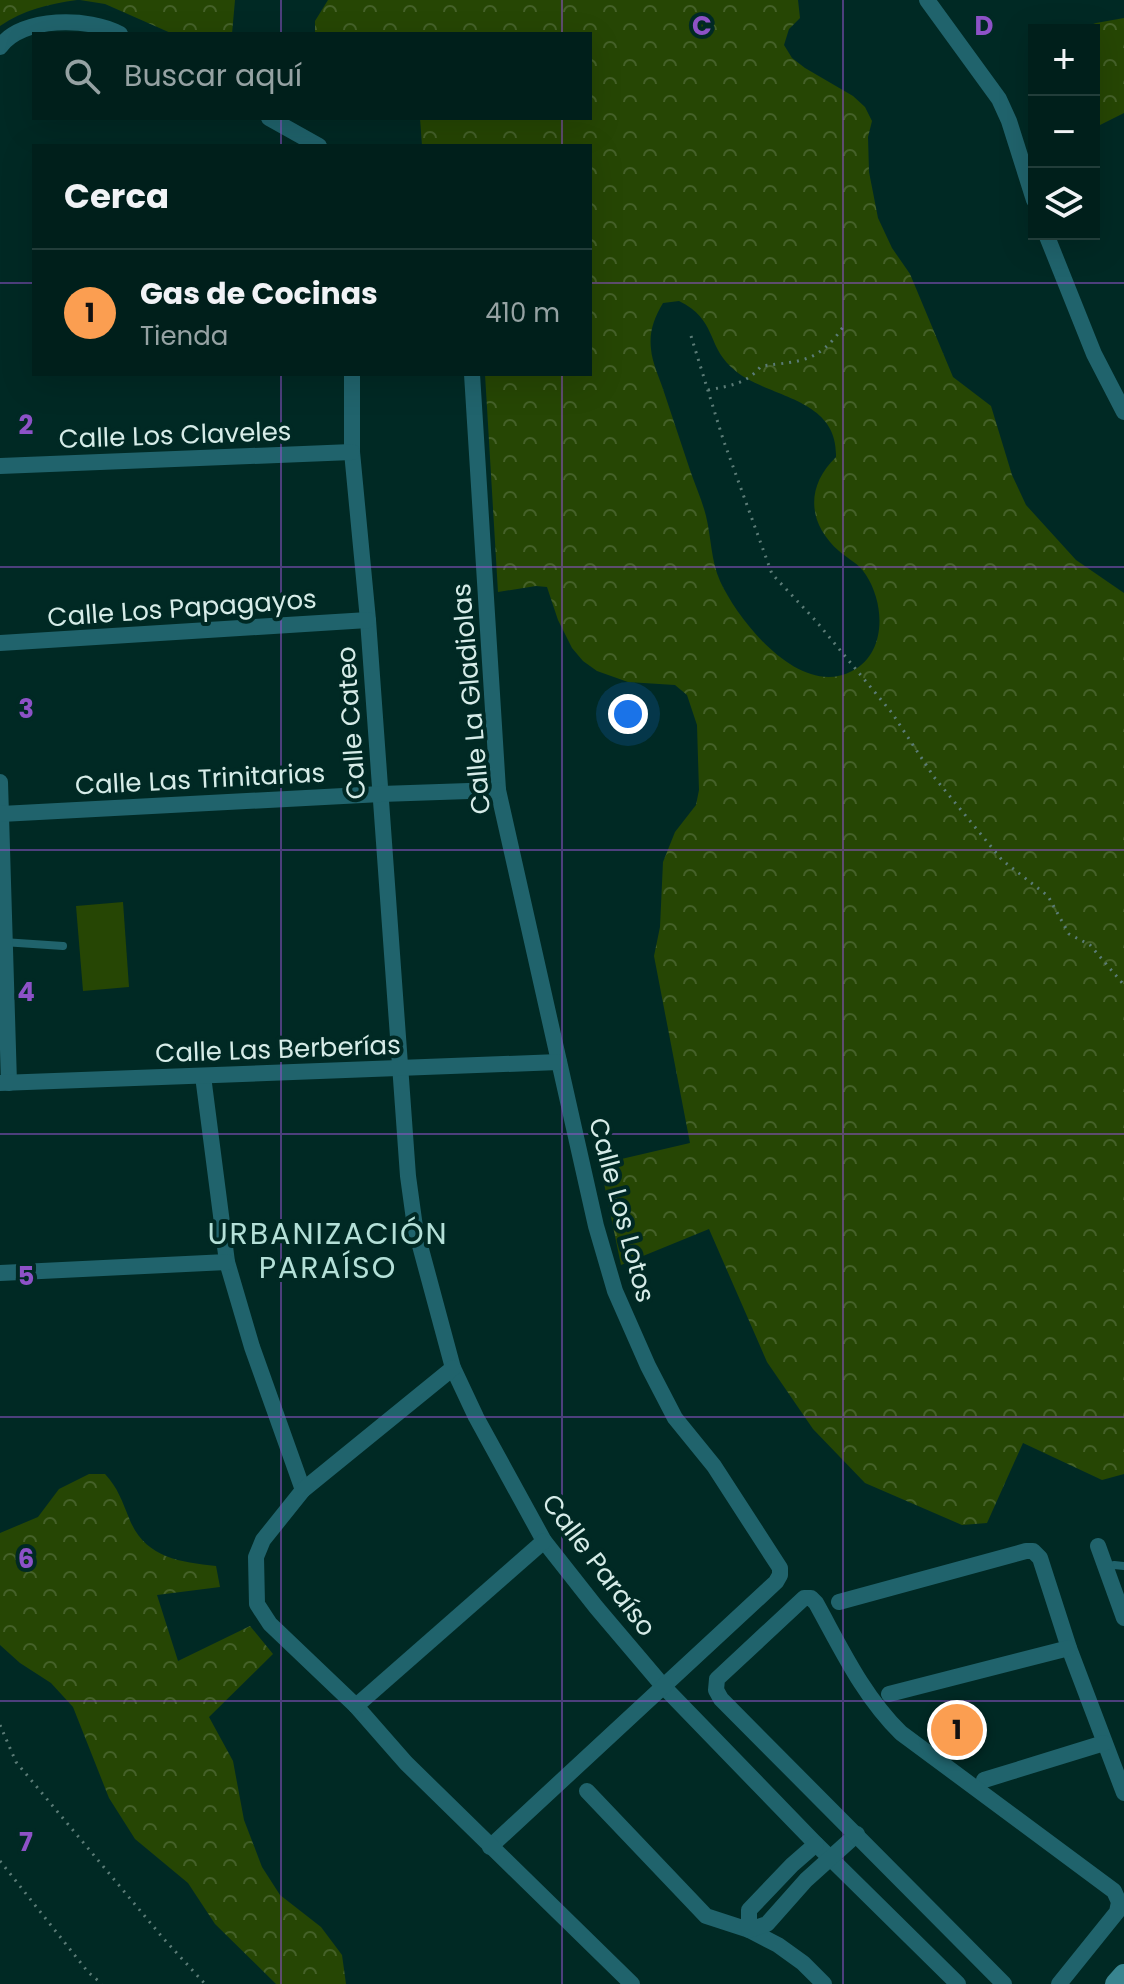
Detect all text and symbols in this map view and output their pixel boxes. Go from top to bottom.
text: C [692,8,712,44]
text: D [975,8,994,44]
map controls [1028,24,1100,240]
button: + [1028,24,1100,96]
search box [32,32,592,120]
icon: search [60,54,104,98]
text: Buscar aquí [124,54,302,97]
button: − [1028,96,1100,168]
button: layers [1028,168,1100,240]
text: Cerca [64,172,169,220]
text: Gas de Cocinas [140,272,378,315]
text: 1 [85,295,95,331]
text: 410 m [485,295,560,331]
text: Tienda [140,318,228,354]
text: 2 [19,407,34,443]
street label: Calle Los Claveles [58,413,292,457]
street label: Calle Los Papagayos [46,581,318,635]
street label: Calle La Gladiolas [443,582,499,816]
street label: Calle Cateo [328,645,374,801]
text: 3 [18,691,34,727]
your location [608,694,648,734]
street label: Calle Las Trinitarias [74,754,326,804]
text: 4 [17,974,35,1010]
street label: Calle Las Berberías [155,1027,401,1071]
street label: Calle Los Lotos [580,1114,664,1306]
district label: URBANIZACIÓN PARAÍSO [207,1212,449,1289]
text: 5 [18,1258,34,1294]
street label: Calle Paraíso [533,1486,665,1644]
text: 6 [18,1541,34,1577]
pin: 1 [931,1700,983,1760]
text: 7 [19,1824,33,1860]

